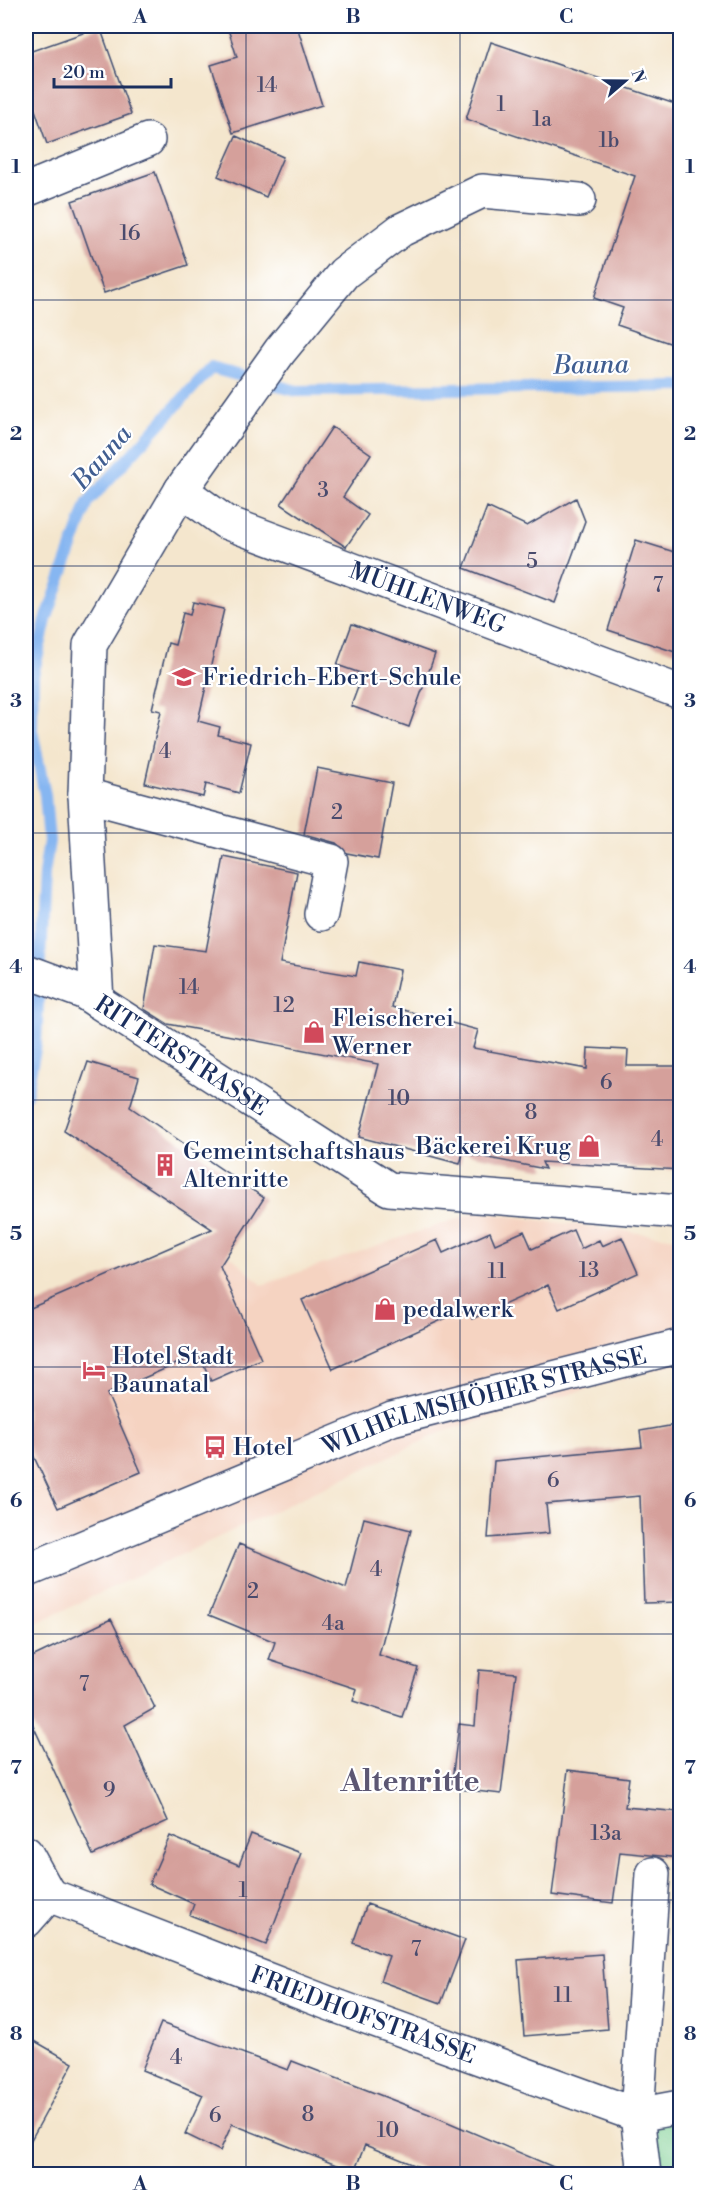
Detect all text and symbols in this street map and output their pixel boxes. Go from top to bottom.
text: A [132,5,148,30]
text: B [345,5,361,30]
text: C [559,5,573,30]
scale bar [54,51,171,89]
north arrow [595,51,655,111]
text: 20 m [63,61,105,84]
text: N [627,67,650,86]
house number: 14 [257,73,277,99]
house number: 1 [496,92,506,118]
house number: 1a [532,107,552,133]
house number: 1b [598,128,620,154]
text: 1 [11,155,21,180]
text: 1 [685,155,695,180]
house number: 16 [119,221,141,247]
water label: Bauna [552,348,630,382]
water label: Bauna [64,418,139,497]
text: 2 [10,422,22,447]
text: 2 [684,422,696,447]
house number: 3 [317,478,329,504]
house number: 5 [526,549,538,575]
street label: MÜHLENWEG [345,556,510,642]
house number: 7 [653,573,664,599]
place label: Friedrich-Ebert-Schule [202,663,461,693]
school or university icon: Friedrich-Ebert-Schule [171,664,197,690]
text: 3 [10,689,22,714]
text: 3 [684,689,696,714]
house number: 4 [159,739,171,765]
house number: 2 [331,800,343,826]
text: 4 [9,955,23,980]
text: 4 [683,955,697,980]
house number: 14 [179,975,199,1001]
street label: RITTERSTRASSE [89,990,273,1123]
house number: 12 [273,993,295,1019]
place label: Fleischerei Werner [331,1004,454,1062]
shop icon: Fleischerei Werner [301,1019,327,1045]
house number: 6 [600,1070,613,1096]
house number: 10 [388,1086,410,1112]
house number: 8 [525,1100,537,1126]
house number: 4 [651,1127,663,1153]
place label: Bäckerei Krug [415,1132,572,1162]
shop icon: Bäckerei Krug [576,1133,602,1159]
place label: Gemeintschaftshaus Altenritte [182,1137,405,1195]
building icon: Gemeintschaftshaus Altenritte [152,1152,178,1178]
text: 5 [10,1222,22,1247]
text: 5 [684,1222,696,1247]
house number: 13 [579,1258,599,1284]
house number: 11 [488,1259,506,1285]
place label: pedalwerk [403,1295,514,1325]
shop icon: pedalwerk [372,1296,398,1322]
street label: WILHELMSHÖHER STRASSE [317,1341,650,1463]
place label: Hotel Stadt Baunatal [111,1342,234,1400]
hotel icon: Hotel Stadt Baunatal [81,1357,107,1383]
place label: Hotel [233,1433,293,1463]
bus stop icon: Hotel [202,1434,228,1460]
house number: 6 [547,1468,560,1494]
text: 6 [10,1489,23,1514]
text: 6 [684,1489,697,1514]
house number: 4 [370,1557,382,1583]
house number: 2 [247,1579,259,1605]
house number: 4a [321,1611,345,1637]
house number: 7 [79,1672,90,1698]
text: 7 [10,1756,22,1781]
text: 7 [684,1756,696,1781]
district label: Altenritte [339,1763,480,1801]
house number: 9 [103,1778,115,1804]
house number: 13a [590,1821,622,1847]
house number: 1 [238,1878,248,1904]
house number: 7 [411,1937,422,1963]
street label: FRIEDHOFSTRASSE [246,1960,479,2071]
house number: 11 [554,1983,572,2009]
text: 8 [10,2022,23,2047]
text: 8 [684,2022,697,2047]
house number: 4 [170,2045,182,2071]
house number: 8 [302,2102,314,2128]
house number: 6 [209,2103,222,2129]
house number: 10 [377,2118,399,2144]
text: A [132,2172,148,2197]
text: B [345,2172,361,2197]
text: C [559,2172,573,2197]

